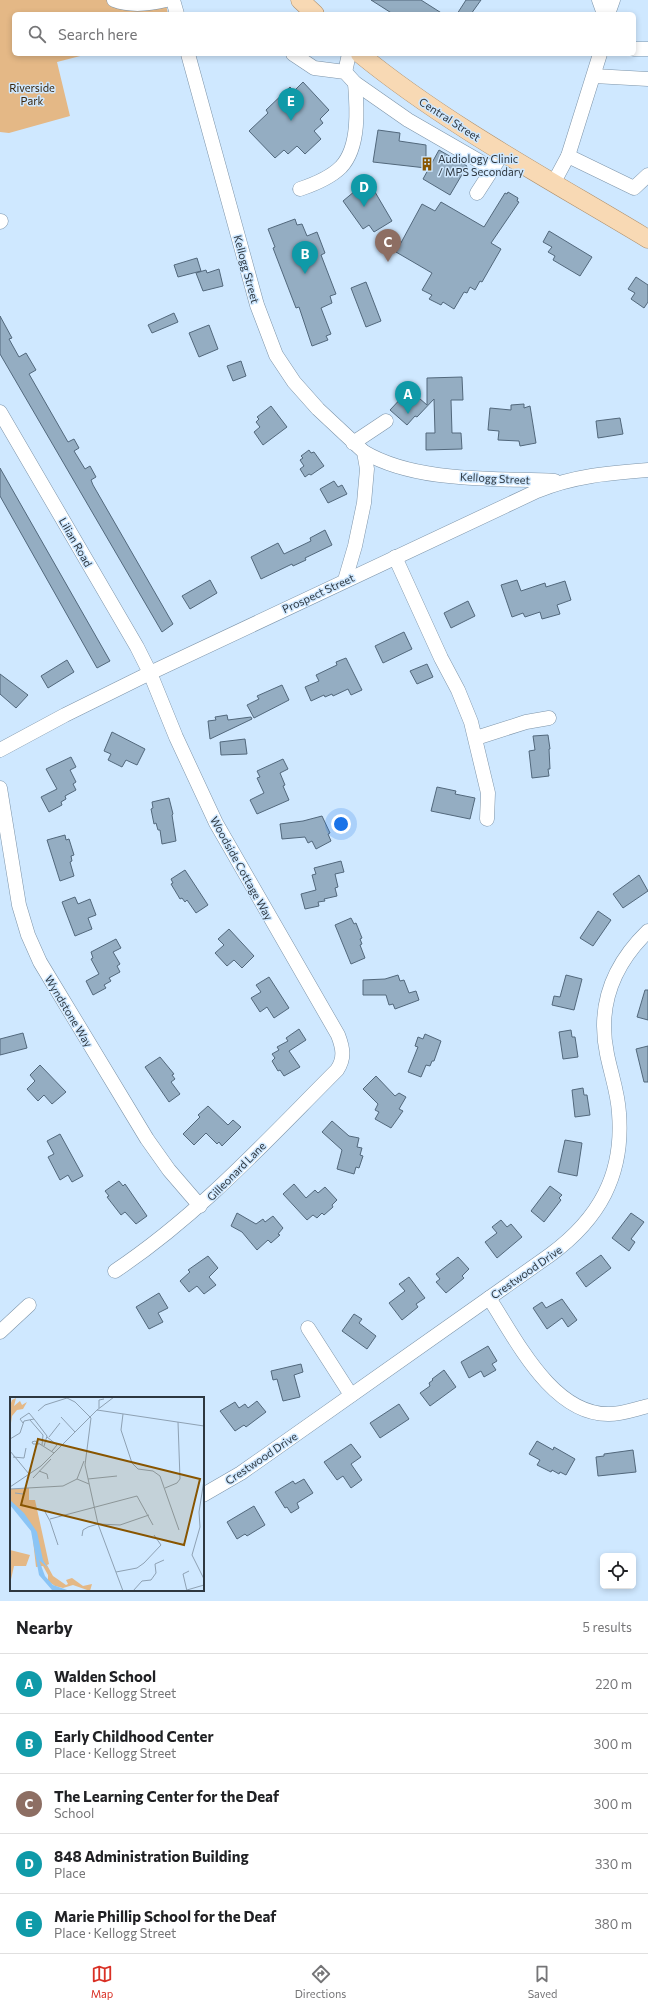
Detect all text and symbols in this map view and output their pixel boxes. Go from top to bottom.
search box [12,12,636,56]
icon: search [26,23,48,45]
text: Search here [58,25,137,43]
park label: Riverside Park [9,81,55,107]
pin: E [278,88,304,121]
street label: Central Street [417,94,483,144]
place label: Audiology Clinic / MPS Secondary [438,152,524,178]
building icon: Audiology Clinic / MPS Secondary [419,156,435,172]
pin: D [351,174,377,207]
pin: C [375,229,401,262]
street label: Kellogg Street [232,233,262,305]
pin: B [292,241,318,274]
pin: A [395,381,421,414]
street label: Kellogg Street [460,470,531,486]
street label: Lilian Road [57,515,95,569]
street label: Prospect Street [280,570,357,615]
street label: Woodside Cottage Way [208,814,276,922]
your location [331,814,351,834]
street label: Wyndstone Way [42,973,96,1049]
street label: Gilleonard Lane [204,1139,268,1203]
street label: Crestwood Drive [488,1243,564,1301]
inset map [10,1397,204,1591]
street label: Crestwood Drive [223,1429,300,1487]
map controls [600,1553,636,1589]
button: locate [600,1553,636,1589]
text: Nearby [16,1617,73,1638]
text: 5 results [582,1619,632,1635]
text: Walden School [54,1667,156,1685]
text: A [24,1676,34,1692]
text: 220 m [595,1676,632,1692]
text: Place · Kellogg Street [54,1685,176,1701]
text: Early Childhood Center [54,1727,214,1745]
text: B [25,1736,33,1752]
text: 300 m [594,1736,632,1752]
text: Place · Kellogg Street [54,1745,176,1761]
text: The Learning Center for the Deaf [54,1787,279,1805]
text: C [25,1796,33,1812]
text: 300 m [594,1796,632,1812]
text: School [54,1805,94,1821]
text: 848 Administration Building [54,1847,249,1865]
text: D [24,1856,34,1872]
text: 330 m [595,1856,632,1872]
text: Place [54,1865,86,1881]
text: Marie Phillip School for the Deaf [54,1907,276,1925]
text: E [25,1916,33,1932]
text: 380 m [594,1916,632,1932]
text: Place · Kellogg Street [54,1925,176,1941]
tab: Map [91,1963,113,2000]
tab: Directions [295,1963,346,2000]
tab: Saved [528,1963,557,2000]

